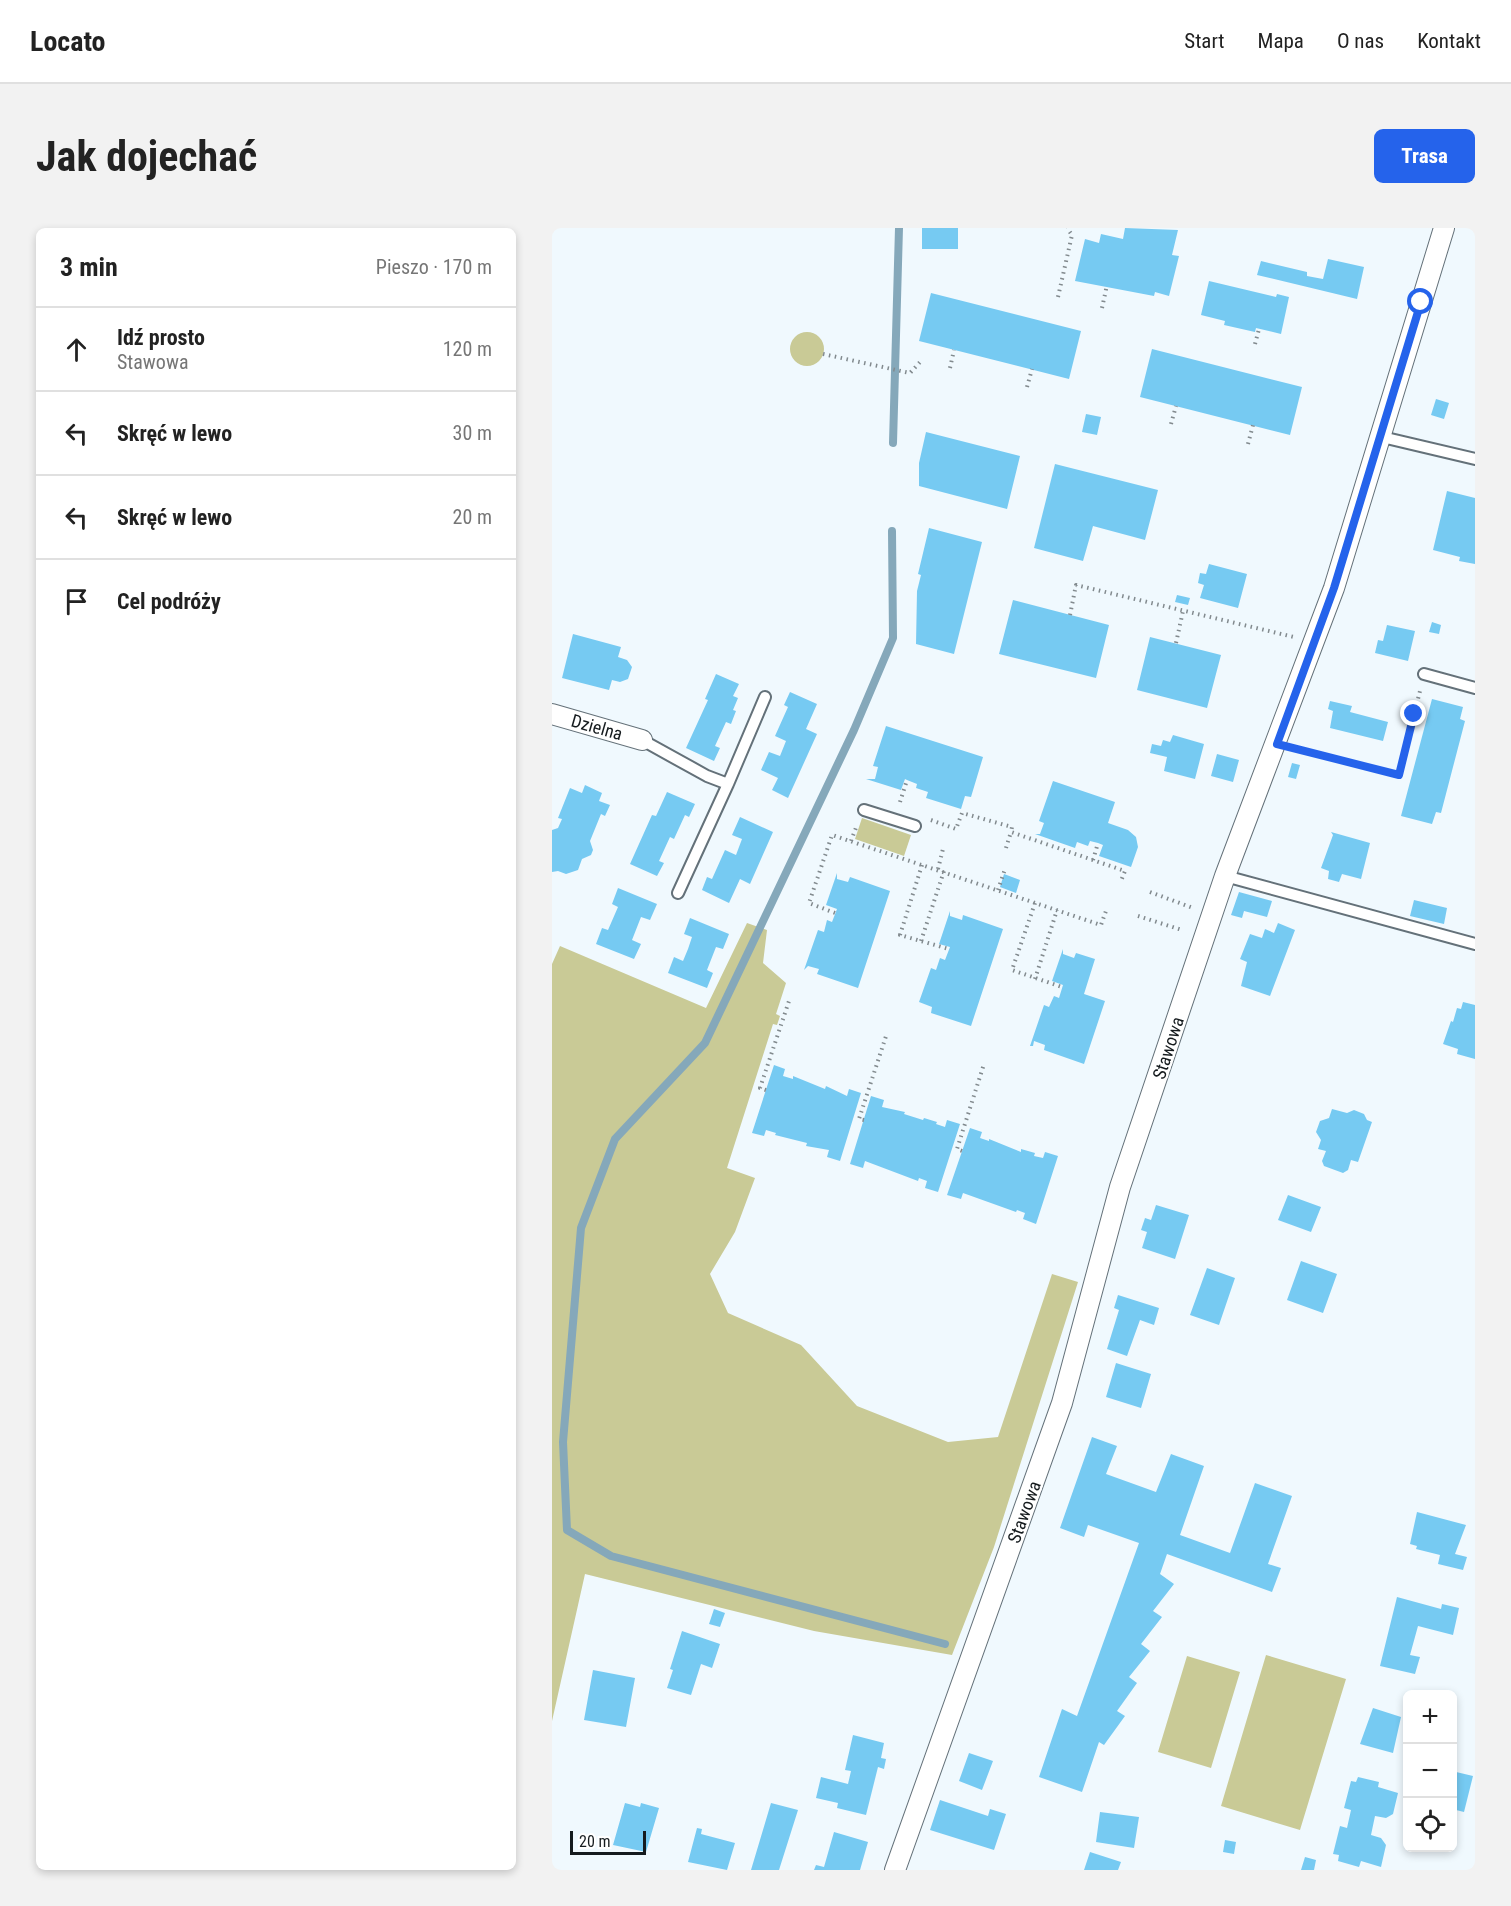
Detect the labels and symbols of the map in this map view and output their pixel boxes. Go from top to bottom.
route start [1407,288,1433,314]
route end [1400,700,1426,726]
street label: Dzielna [569,710,625,744]
street label: Stawowa [1148,1014,1188,1082]
street label: Stawowa [1003,1478,1045,1546]
scale bar [570,1828,646,1856]

